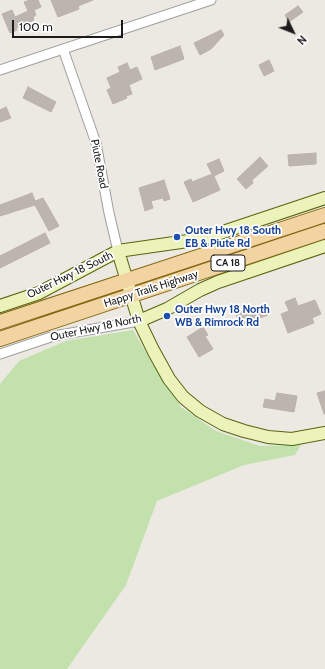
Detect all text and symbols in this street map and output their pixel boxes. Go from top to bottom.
scale bar [14,12,125,38]
north arrow [273,12,313,52]
text: 100 m [19,19,53,34]
text: N [294,33,310,48]
street label: Piute Road [88,138,110,190]
place label: Outer Hwy 18 South EB & Piute Rd [185,224,281,250]
marker: Outer Hwy 18 South EB & Piute Rd [172,232,182,242]
street label: Outer Hwy 18 South [25,249,115,301]
road number: CA 18 [211,255,245,271]
street label: Happy Trails Highway [102,267,200,311]
place label: Outer Hwy 18 North WB & Rimrock Rd [175,303,270,329]
marker: Outer Hwy 18 North WB & Rimrock Rd [162,311,172,321]
street label: Outer Hwy 18 North [49,312,143,344]

